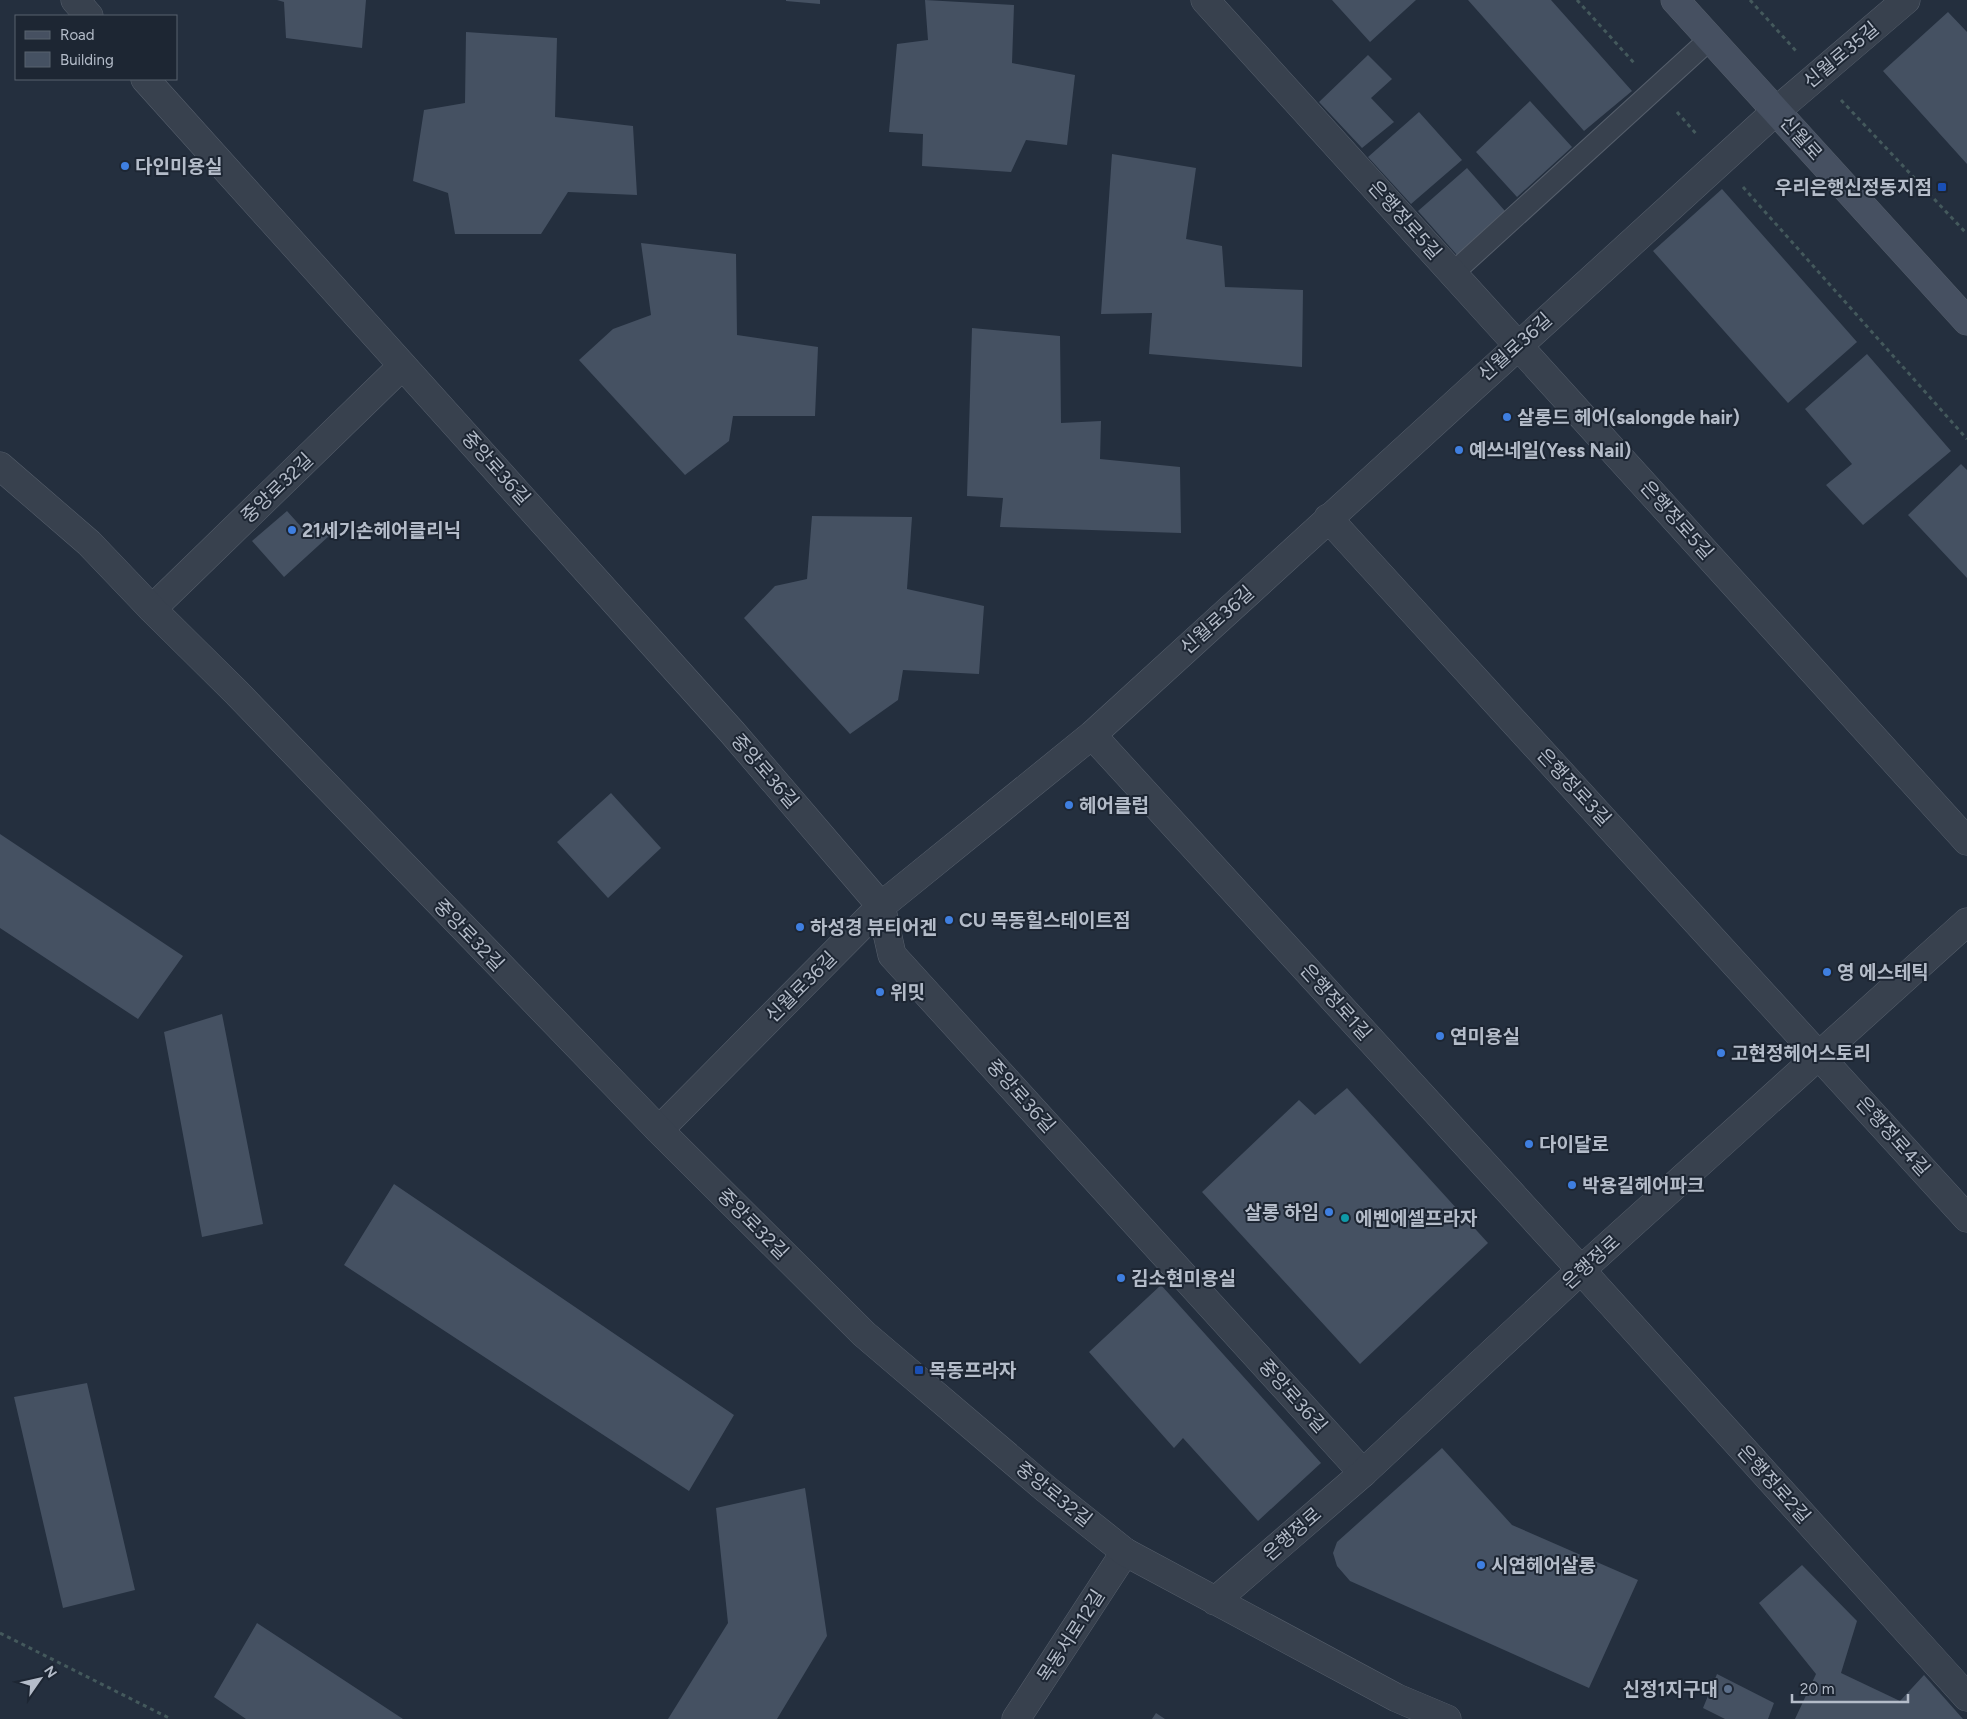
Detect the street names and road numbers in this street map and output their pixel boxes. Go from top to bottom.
street label: 신월로35길 [1799,17,1883,93]
street label: 신월로 [1775,111,1827,165]
street label: 은행정로5길 [1364,176,1446,264]
street label: 신월로36길 [1473,308,1557,386]
street label: 중앙로36길 [457,426,535,510]
street label: 중앙로32길 [236,448,318,528]
street label: 은행정로5길 [1636,476,1718,564]
street label: 신월로36길 [1175,581,1259,659]
street label: 중앙로36길 [726,729,804,813]
street label: 은행정로3길 [1532,743,1616,831]
street label: 중앙로32길 [429,894,509,976]
street label: 신월로36길 [761,947,841,1027]
street label: 은행정로1길 [1296,959,1376,1045]
street label: 중앙로36길 [982,1054,1060,1138]
street label: 은행정로4길 [1851,1091,1935,1181]
street label: 중앙로32길 [713,1184,793,1264]
street label: 은행정로 [1557,1230,1625,1294]
street label: 중앙로36길 [1254,1354,1332,1438]
street label: 은행정로2길 [1733,1440,1815,1528]
street label: 중앙로32길 [1011,1456,1097,1532]
street label: 은행정로 [1258,1502,1326,1566]
street label: 목동서로12길 [1033,1585,1109,1687]

